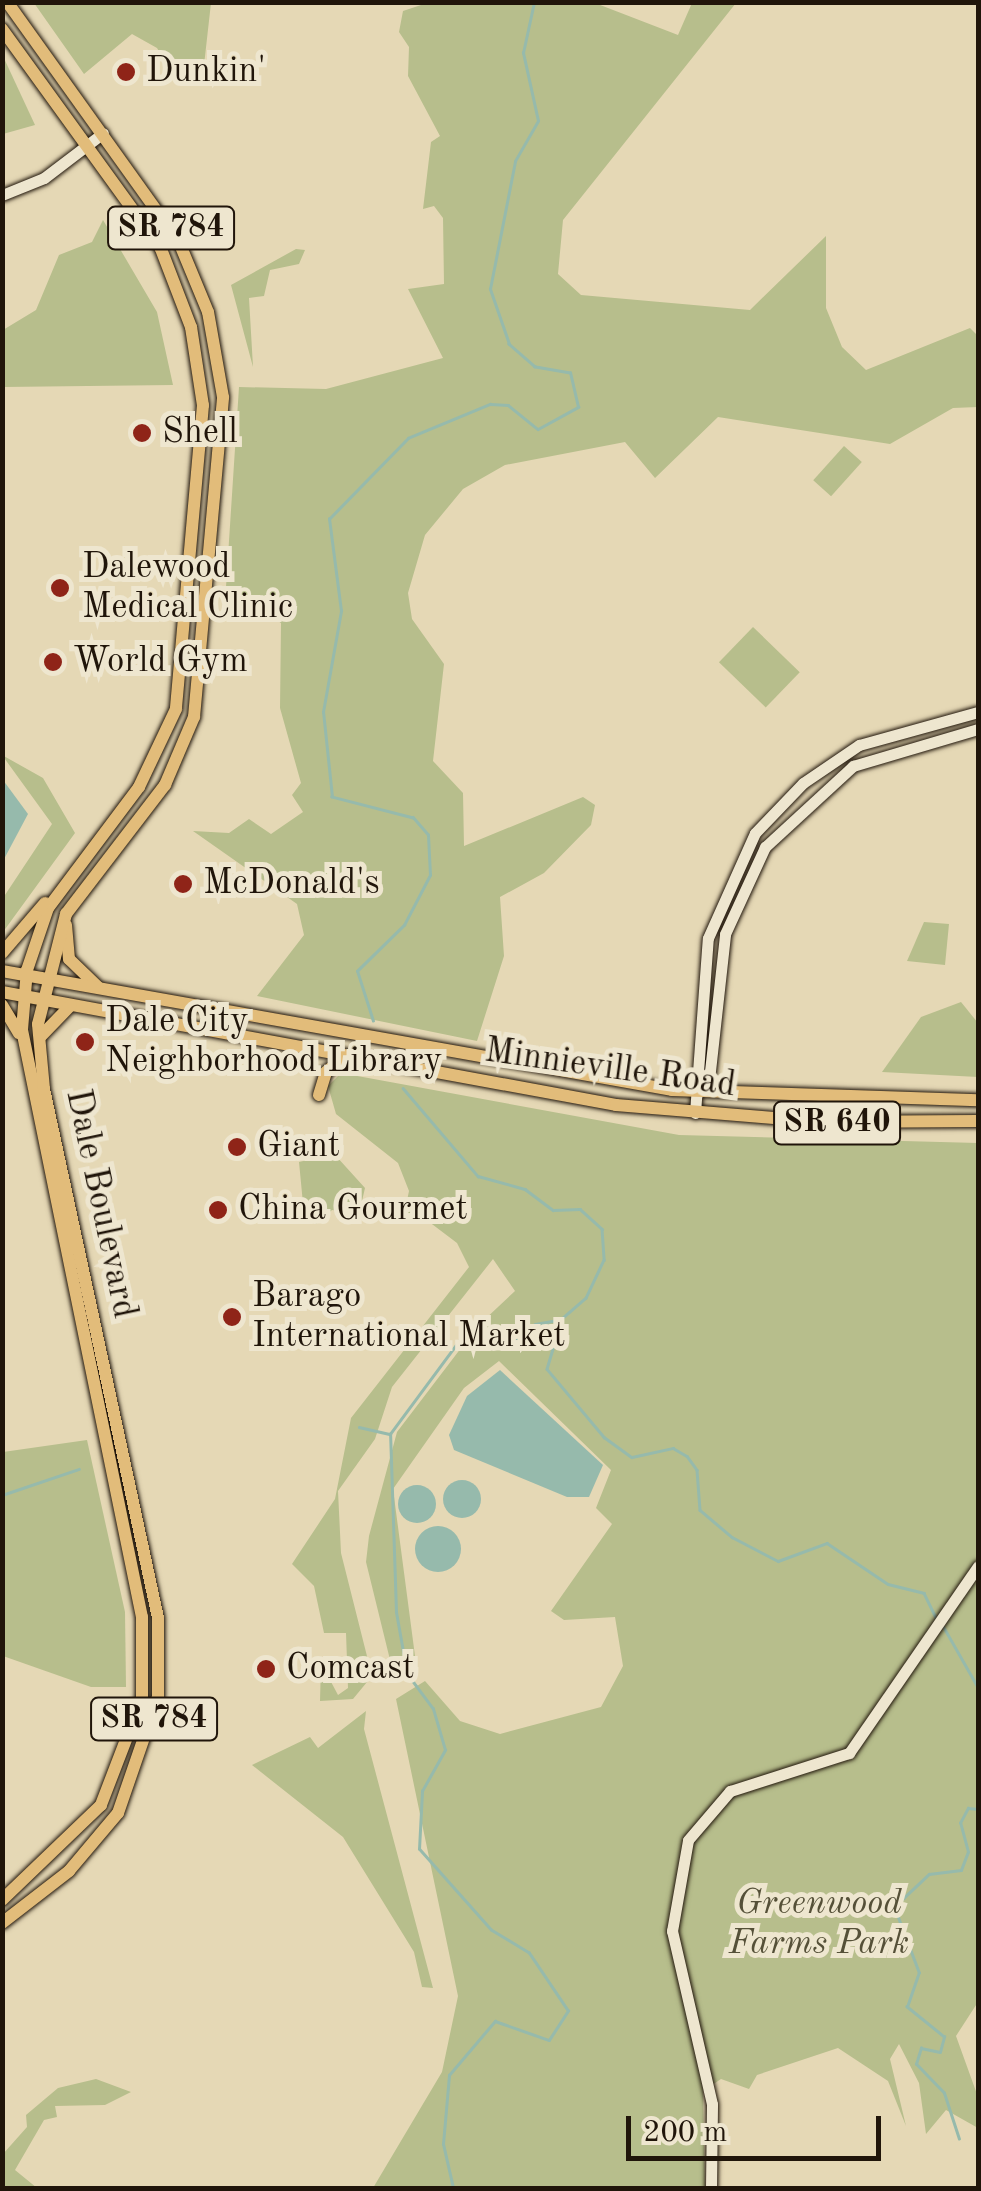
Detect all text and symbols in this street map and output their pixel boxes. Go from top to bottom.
place label: Dunkin' [146,51,266,93]
marker: Dunkin' [115,61,137,83]
road number: SR 784 [106,201,236,255]
place label: Shell [162,412,238,454]
marker: Shell [131,422,153,444]
place label: Dalewood Medical Clinic [82,547,293,629]
marker: Dalewood Medical Clinic [47,575,73,601]
place label: World Gym [73,641,248,683]
marker: World Gym [42,651,64,673]
place label: McDonald's [203,863,380,905]
marker: McDonald's [172,873,194,895]
place label: Dale City Neighborhood Library [105,1001,442,1083]
marker: Dale City Neighborhood Library [74,1031,96,1053]
street label: Minnieville Road [482,1031,738,1107]
street label: Dale Boulevard [55,1086,145,1322]
road number: SR 640 [772,1096,902,1150]
place label: Giant [257,1126,340,1168]
marker: Giant [226,1136,248,1158]
place label: China Gourmet [238,1189,468,1231]
marker: China Gourmet [207,1199,229,1221]
place label: Barago International Market [252,1276,566,1358]
marker: Barago International Market [221,1306,243,1328]
place label: Comcast [286,1648,415,1690]
marker: Comcast [255,1658,277,1680]
road number: SR 784 [89,1692,219,1746]
park label: Greenwood Farms Park [729,1883,909,1965]
scale bar [631,2096,886,2158]
text: 200 m [643,2118,727,2148]

